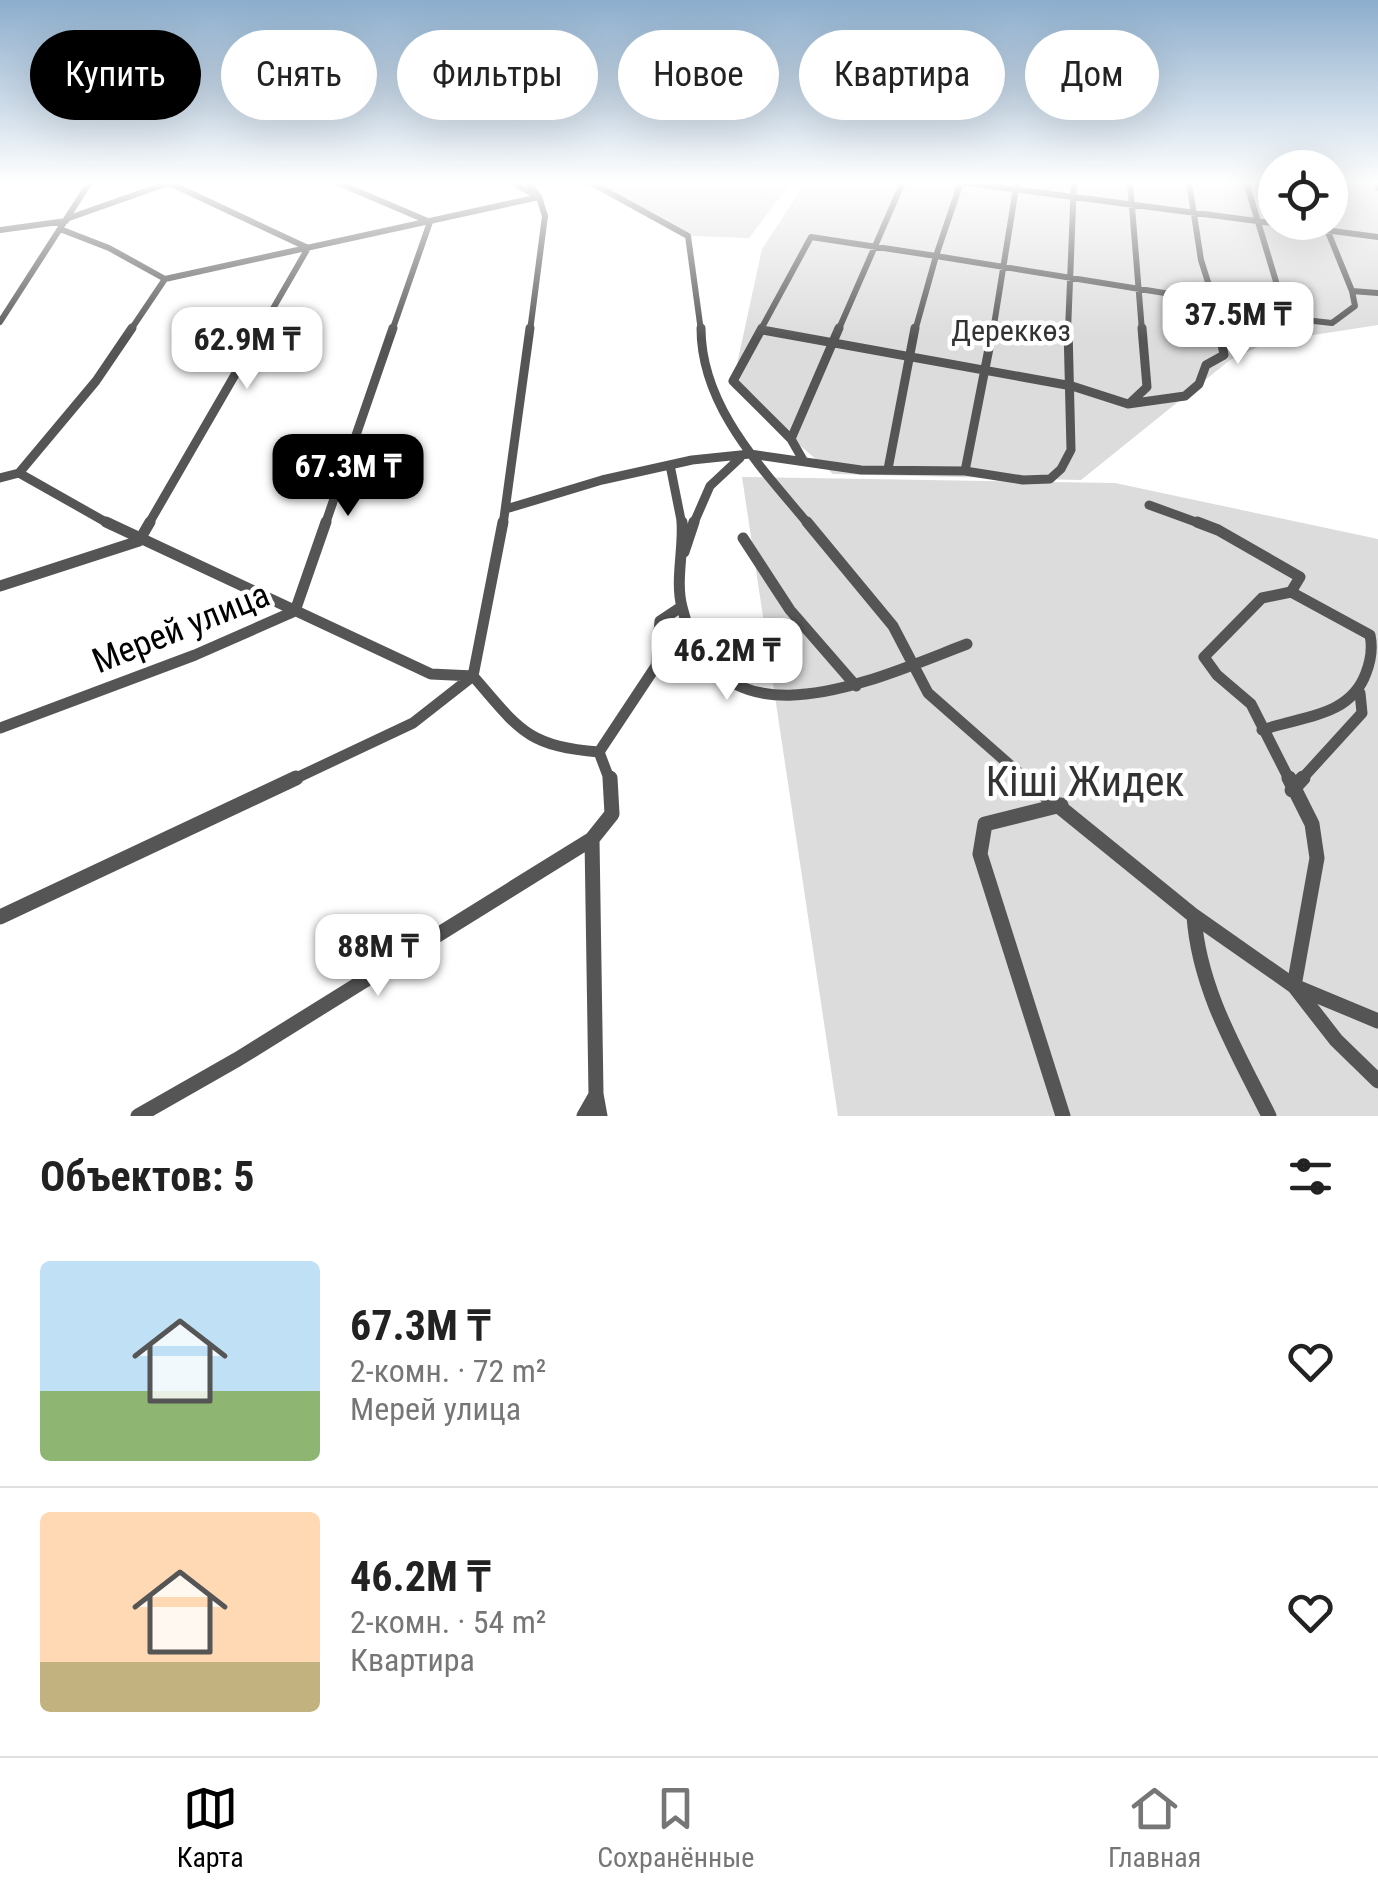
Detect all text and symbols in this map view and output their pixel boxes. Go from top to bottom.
chip: Купить [30,30,201,120]
chip: Снять [221,30,377,120]
chip: Фильтры [397,30,598,120]
chip: Новое [618,30,779,120]
chip: Квартира [799,30,1005,120]
chip: Дом [1025,30,1159,120]
map controls [1258,150,1348,240]
button: locate [1258,150,1348,240]
pin: 37.5M ₸ [1146,282,1330,367]
text: 37.5M ₸ [1185,295,1291,333]
pin: 62.9M ₸ [155,307,339,392]
park label: Дереккөз [951,313,1071,348]
text: 62.9M ₸ [194,320,300,358]
pin: 67.3M ₸ [256,434,440,519]
text: 67.3M ₸ [295,447,401,485]
street label: Мерей улица [87,574,275,682]
pin: 46.2M ₸ [635,618,819,703]
text: 46.2M ₸ [674,631,780,669]
park label: Кіші Жидек [985,757,1185,806]
pin: 88M ₸ [308,914,448,999]
text: 88M ₸ [337,927,419,965]
icon: filters [1283,1149,1338,1204]
text: Объектов: 5 [40,1152,254,1201]
icon: home [120,1301,240,1421]
text: 67.3M ₸ [350,1301,490,1350]
icon: heart [1283,1334,1338,1389]
text: 2-комн. · 72 m² [350,1352,546,1390]
text: Мерей улица [350,1390,521,1428]
icon: home [120,1552,240,1672]
text: 46.2M ₸ [350,1552,490,1601]
icon: heart [1283,1585,1338,1640]
text: 2-комн. · 54 m² [350,1603,546,1641]
text: Квартира [350,1641,475,1679]
tab: Карта [177,1781,244,1874]
tab: Сохранённые [597,1781,754,1874]
tab: Главная [1108,1781,1201,1874]

